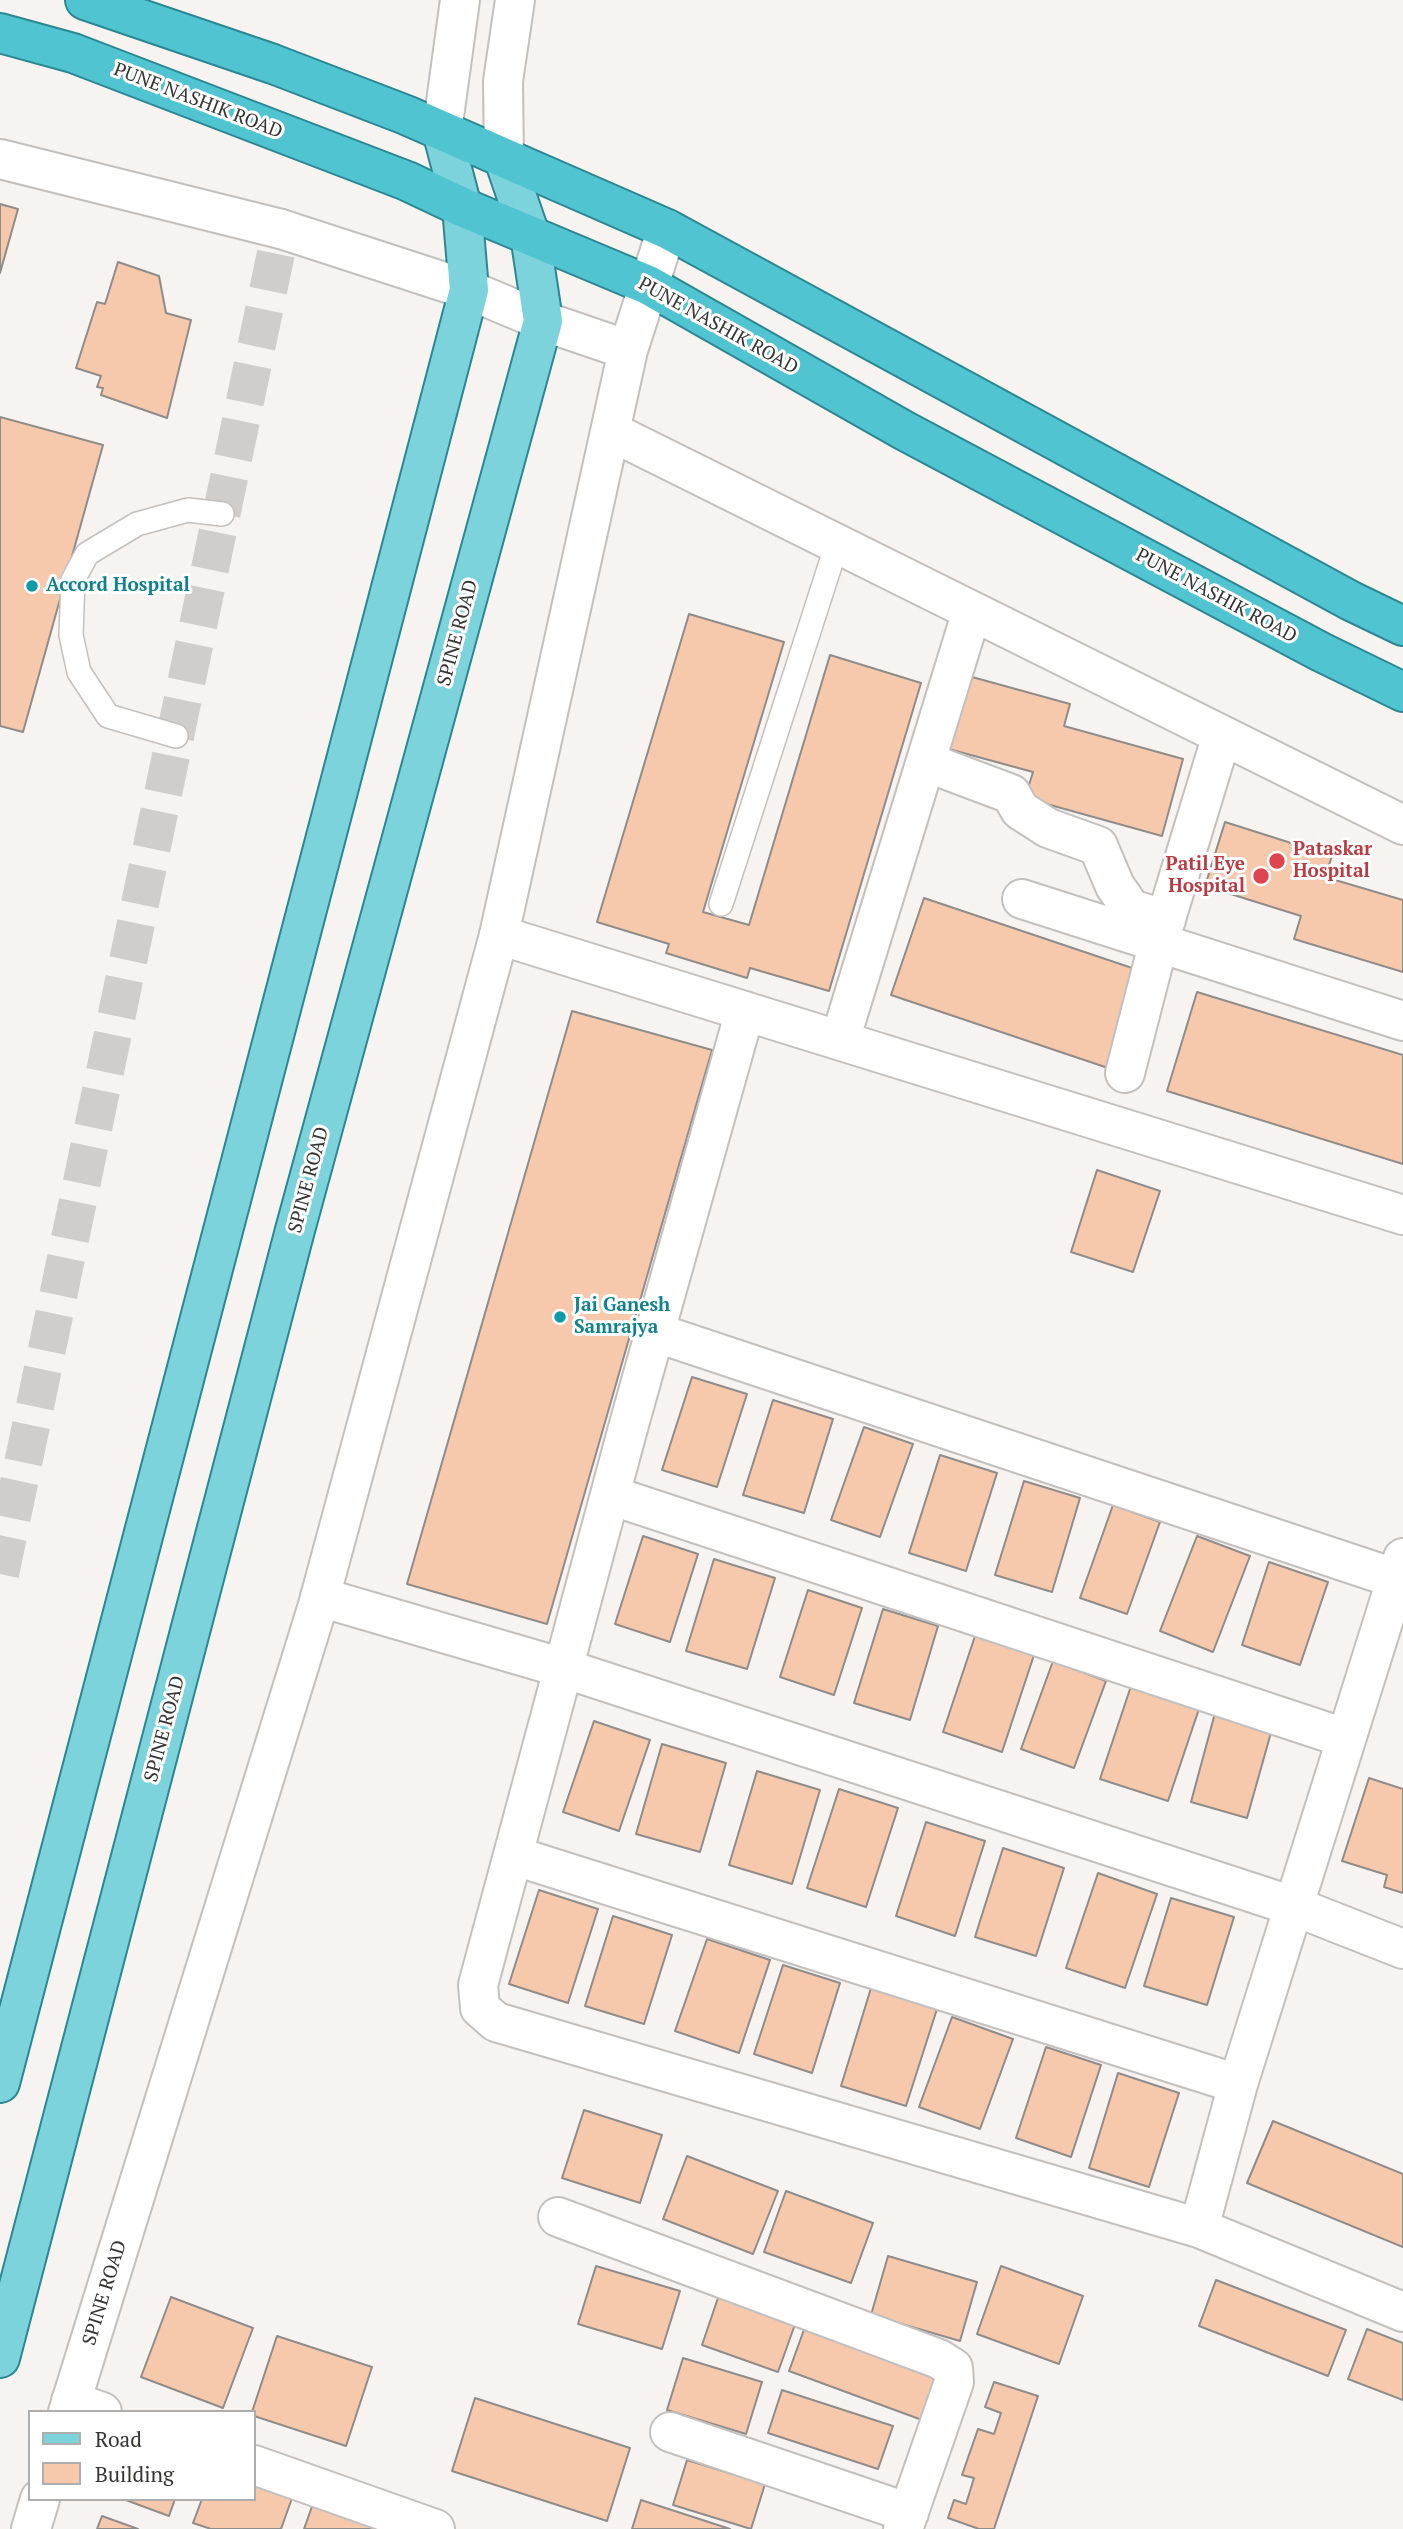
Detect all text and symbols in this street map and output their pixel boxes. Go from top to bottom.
street label: PUNE NASHIK ROAD [110,58,286,144]
street label: PUNE NASHIK ROAD [634,273,802,379]
street label: PUNE NASHIK ROAD [1132,544,1300,648]
place label: Accord Hospital [46,575,190,597]
marker: Accord Hospital [24,578,40,594]
street label: SPINE ROAD [433,578,483,688]
place label: Pataskar Hospital [1293,839,1372,883]
marker: Pataskar Hospital [1267,851,1287,871]
place label: Patil Eye Hospital [1166,854,1245,898]
marker: Patil Eye Hospital [1251,866,1271,886]
street label: SPINE ROAD [284,1125,334,1235]
place label: Jai Ganesh Samrajya [574,1295,670,1339]
marker: Jai Ganesh Samrajya [552,1309,568,1325]
street label: SPINE ROAD [140,1674,190,1784]
street label: SPINE ROAD [78,2238,132,2348]
legend [28,2410,256,2501]
text: Road [95,2425,142,2453]
text: Building [95,2460,174,2488]

